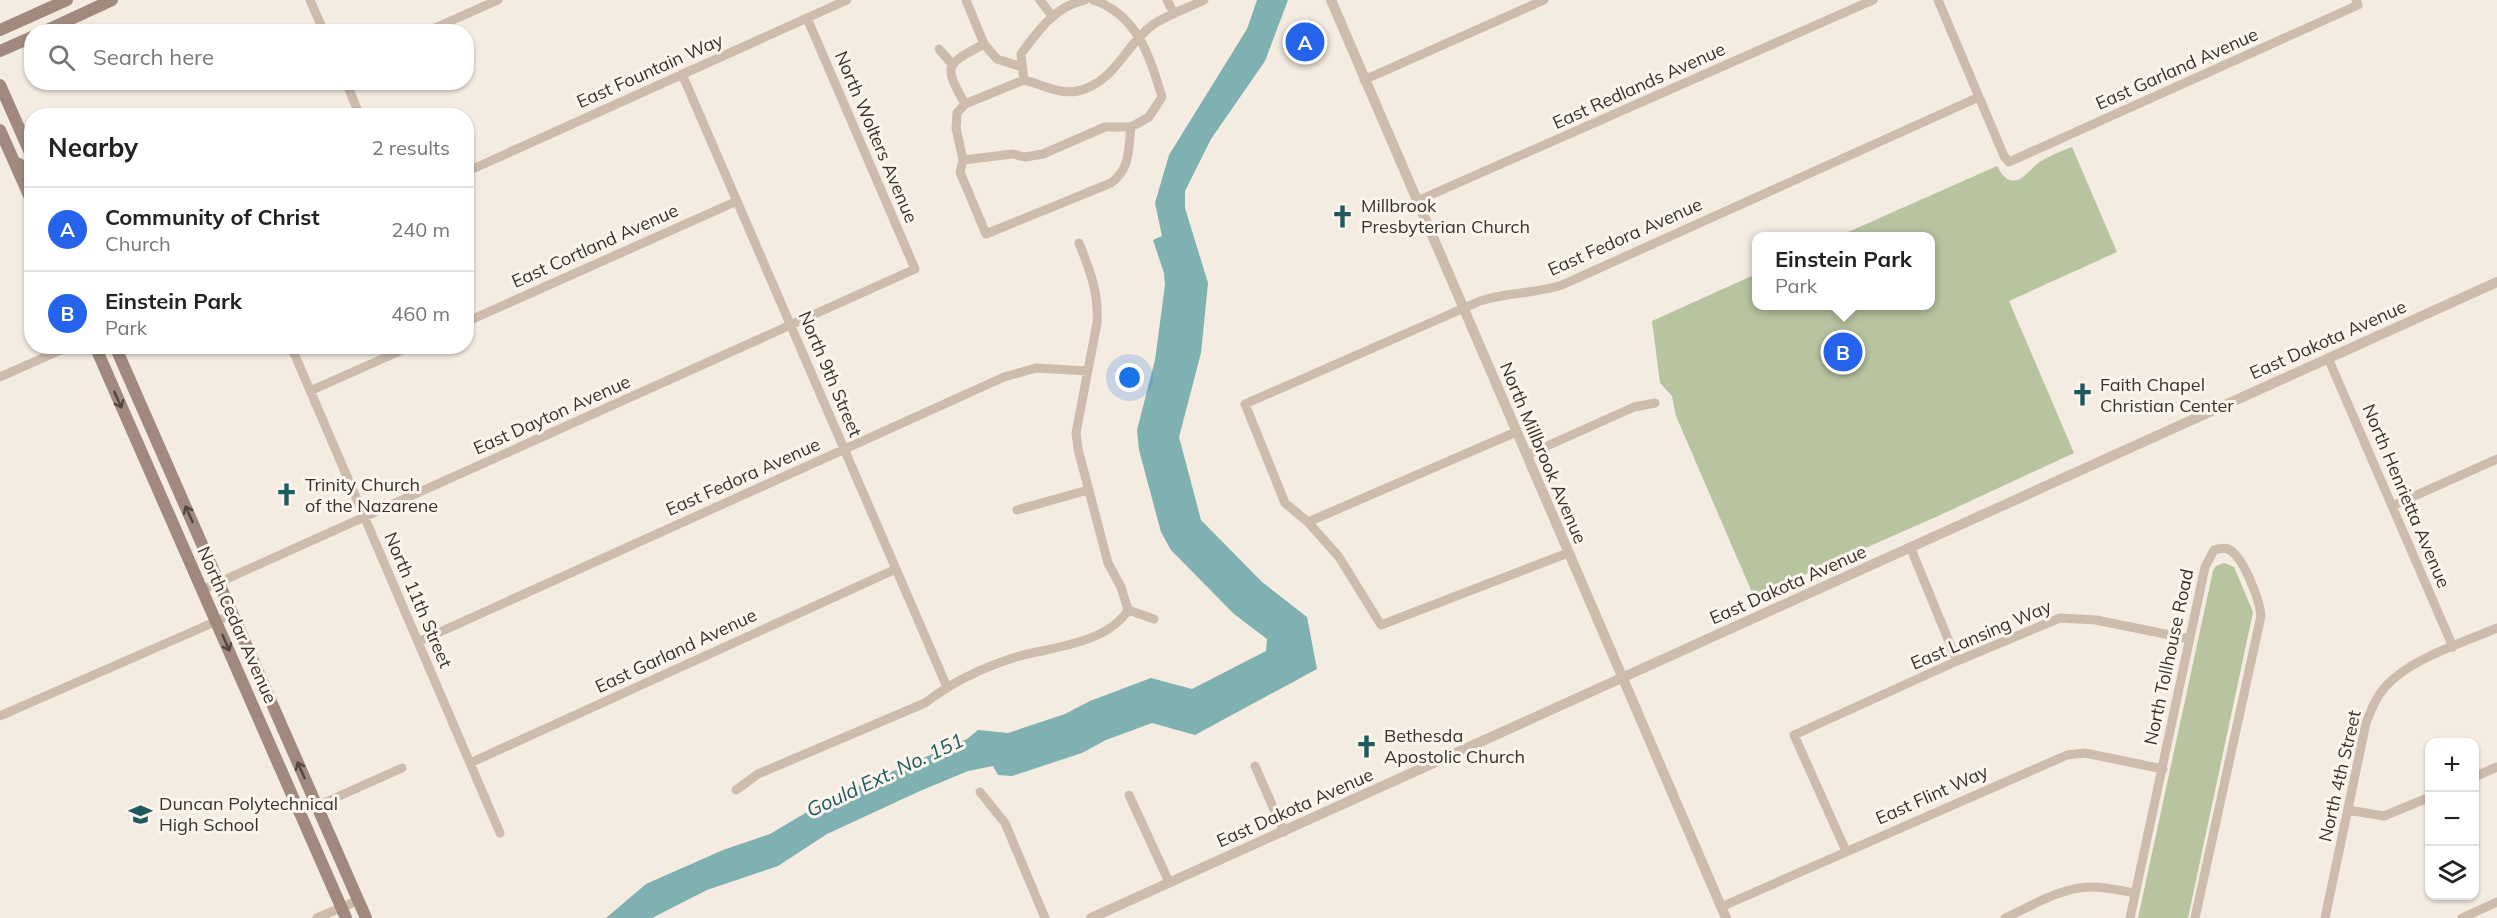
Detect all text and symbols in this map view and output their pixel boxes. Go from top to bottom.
pin: A [1286,20,1324,64]
street label: East Garland Avenue [2092,22,2262,115]
search box [24,24,474,90]
street label: East Fountain Way [573,28,727,113]
street label: East Redlands Avenue [1549,37,1729,134]
icon: search [45,41,78,74]
text: Search here [93,43,214,71]
street label: North Wolters Avenue [830,47,923,226]
text: Nearby [48,131,138,164]
text: 2 results [372,135,450,160]
street label: East Fedora Avenue [1544,192,1705,281]
place label: Millbrook Presbyterian Church [1361,194,1530,238]
street label: East Cortland Avenue [508,198,682,293]
text: Community of Christ [105,203,320,231]
church icon: Millbrook Presbyterian Church [1330,203,1356,229]
text: A [60,217,75,242]
text: 240 m [391,217,450,242]
text: Church [105,231,171,256]
popup [1752,232,1935,310]
text: Einstein Park [1775,245,1912,273]
text: Park [1775,273,1817,298]
text: Einstein Park [105,287,242,315]
street label: East Dakota Avenue [2246,295,2410,384]
text: B [61,301,74,326]
text: 460 m [391,301,450,326]
street label: North 9th Street [794,307,867,440]
text: Park [105,315,147,340]
pin: B [1824,330,1862,374]
street label: North Millbrook Avenue [1495,359,1592,547]
your location [1115,363,1144,392]
street label: East Dayton Avenue [470,370,634,459]
place label: Faith Chapel Christian Center [2100,373,2234,417]
church icon: Faith Chapel Christian Center [2069,382,2095,408]
one-way arrow [113,391,124,409]
street label: North Henrietta Avenue [2357,400,2456,591]
street label: East Fedora Avenue [662,432,823,521]
place label: Trinity Church of the Nazarene [305,473,438,517]
church icon: Trinity Church of the Nazarene [274,482,300,508]
one-way arrow [183,506,194,524]
street label: North 11th Street [380,528,457,671]
street label: East Dakota Avenue [1706,540,1870,629]
street label: North Cedar Avenue [193,543,282,707]
street label: North Tollhouse Road [2139,567,2198,747]
street label: East Lansing Way [1907,594,2055,675]
street label: East Garland Avenue [591,603,760,698]
one-way arrow [220,634,232,652]
street label: North 4th Street [2313,708,2366,844]
place label: Bethesda Apostolic Church [1384,724,1525,768]
water label: Gould Ext. No. 151 [802,727,967,822]
church icon: Bethesda Apostolic Church [1353,733,1379,759]
map controls [2425,738,2479,900]
button: + [2425,738,2479,792]
street label: East Flint Way [1872,759,1992,830]
one-way arrow [295,761,306,780]
street label: East Dakota Avenue [1213,763,1377,852]
place label: Duncan Polytechnical High School [159,792,338,836]
button: − [2425,792,2479,846]
school or university icon: Duncan Polytechnical High School [128,801,154,827]
button: layers [2425,846,2479,900]

